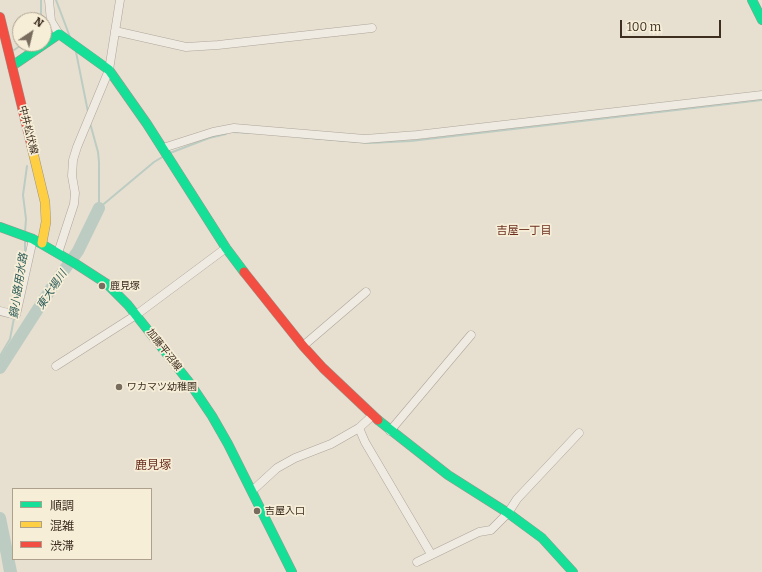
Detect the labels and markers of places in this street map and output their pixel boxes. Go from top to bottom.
place label: 鹿見塚 [110,280,140,292]
marker: 鹿見塚 [97,281,107,291]
place label: ワカマツ幼稚園 [127,381,197,393]
marker: ワカマツ幼稚園 [114,382,124,392]
place label: 吉屋入口 [265,505,305,517]
marker: 吉屋入口 [252,506,262,516]

